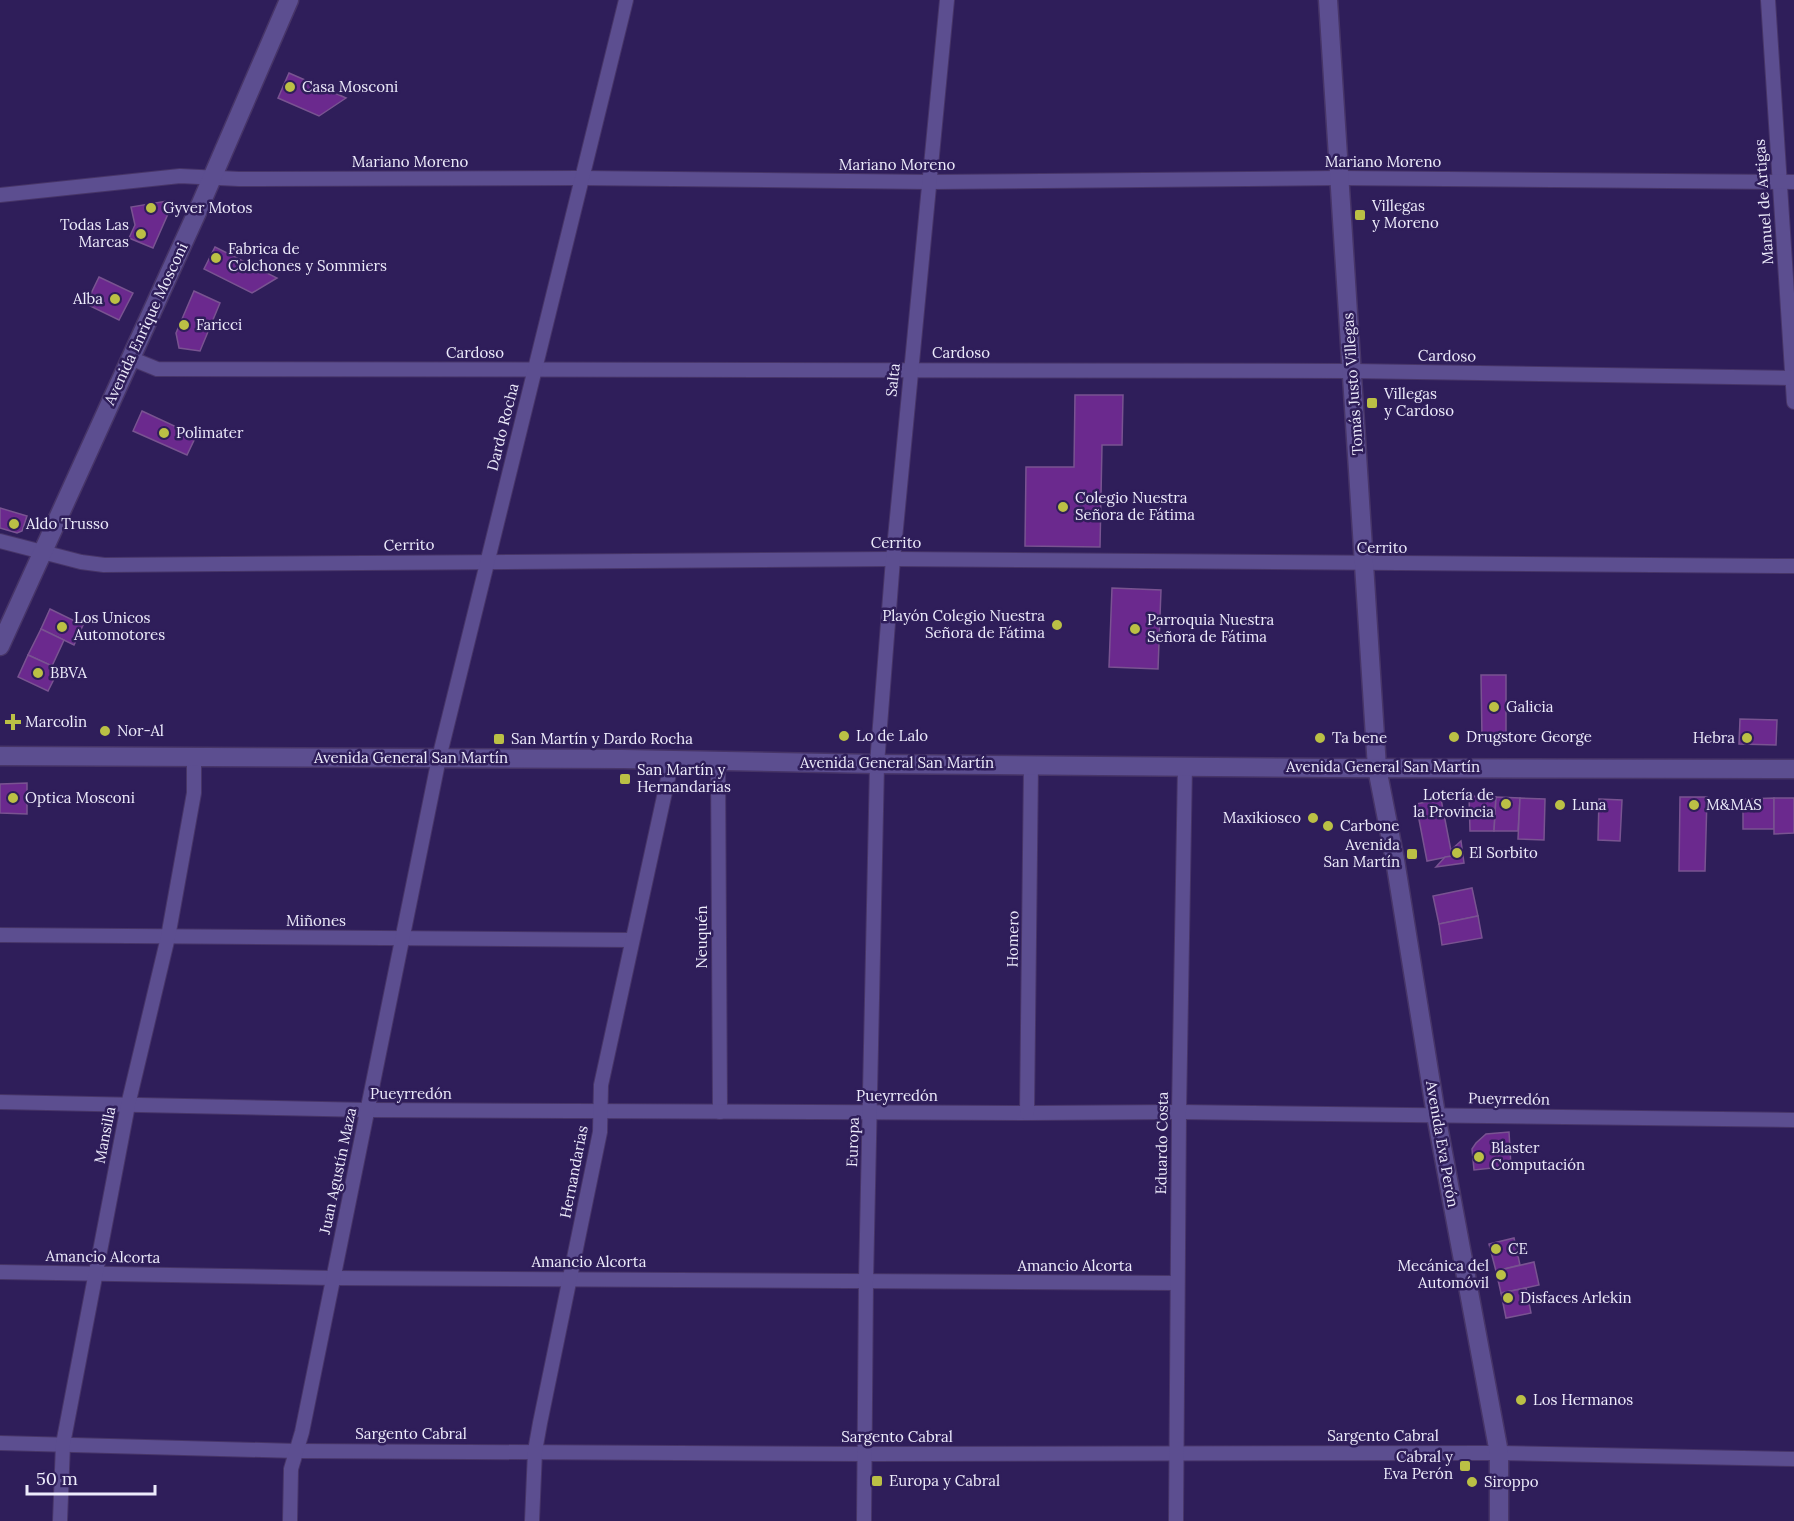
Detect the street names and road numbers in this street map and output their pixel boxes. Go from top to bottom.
street label: Manuel de Artigas [1750,139,1777,265]
street label: Mariano Moreno [352,152,469,171]
street label: Mariano Moreno [1325,152,1442,171]
street label: Mariano Moreno [839,155,956,174]
street label: Avenida Enrique Mosconi [99,240,192,409]
street label: Tomás Justo Villegas [1338,312,1367,456]
street label: Cardoso [446,343,504,362]
street label: Cardoso [932,343,990,362]
street label: Cardoso [1418,345,1476,366]
street label: Salta [881,362,904,398]
street label: Dardo Rocha [482,381,523,473]
street label: Cerrito [871,533,922,552]
street label: Cerrito [384,535,435,554]
street label: Cerrito [1357,538,1408,557]
street label: Avenida General San Martín [313,748,508,767]
street label: Avenida General San Martín [799,753,994,772]
street label: Avenida General San Martín [1285,757,1480,776]
street label: Neuquén [692,905,711,969]
street label: Homero [1003,910,1022,968]
street label: Miñones [286,911,346,930]
street label: Avenida Eva Perón [1422,1078,1463,1209]
street label: Pueyrredón [370,1084,452,1103]
street label: Pueyrredón [856,1086,938,1105]
street label: Pueyrredón [1468,1088,1550,1109]
street label: Eduardo Costa [1151,1091,1172,1195]
street label: Mansilla [90,1105,119,1165]
street label: Juan Agustín Maza [315,1106,360,1237]
street label: Europa [842,1116,863,1167]
street label: Hernandarias [555,1124,592,1220]
street label: Amancio Alcorta [44,1246,161,1267]
street label: Amancio Alcorta [531,1252,647,1271]
street label: Amancio Alcorta [1017,1256,1133,1275]
street label: Sargento Cabral [355,1424,467,1443]
street label: Sargento Cabral [1327,1426,1439,1445]
street label: Sargento Cabral [841,1427,953,1446]

